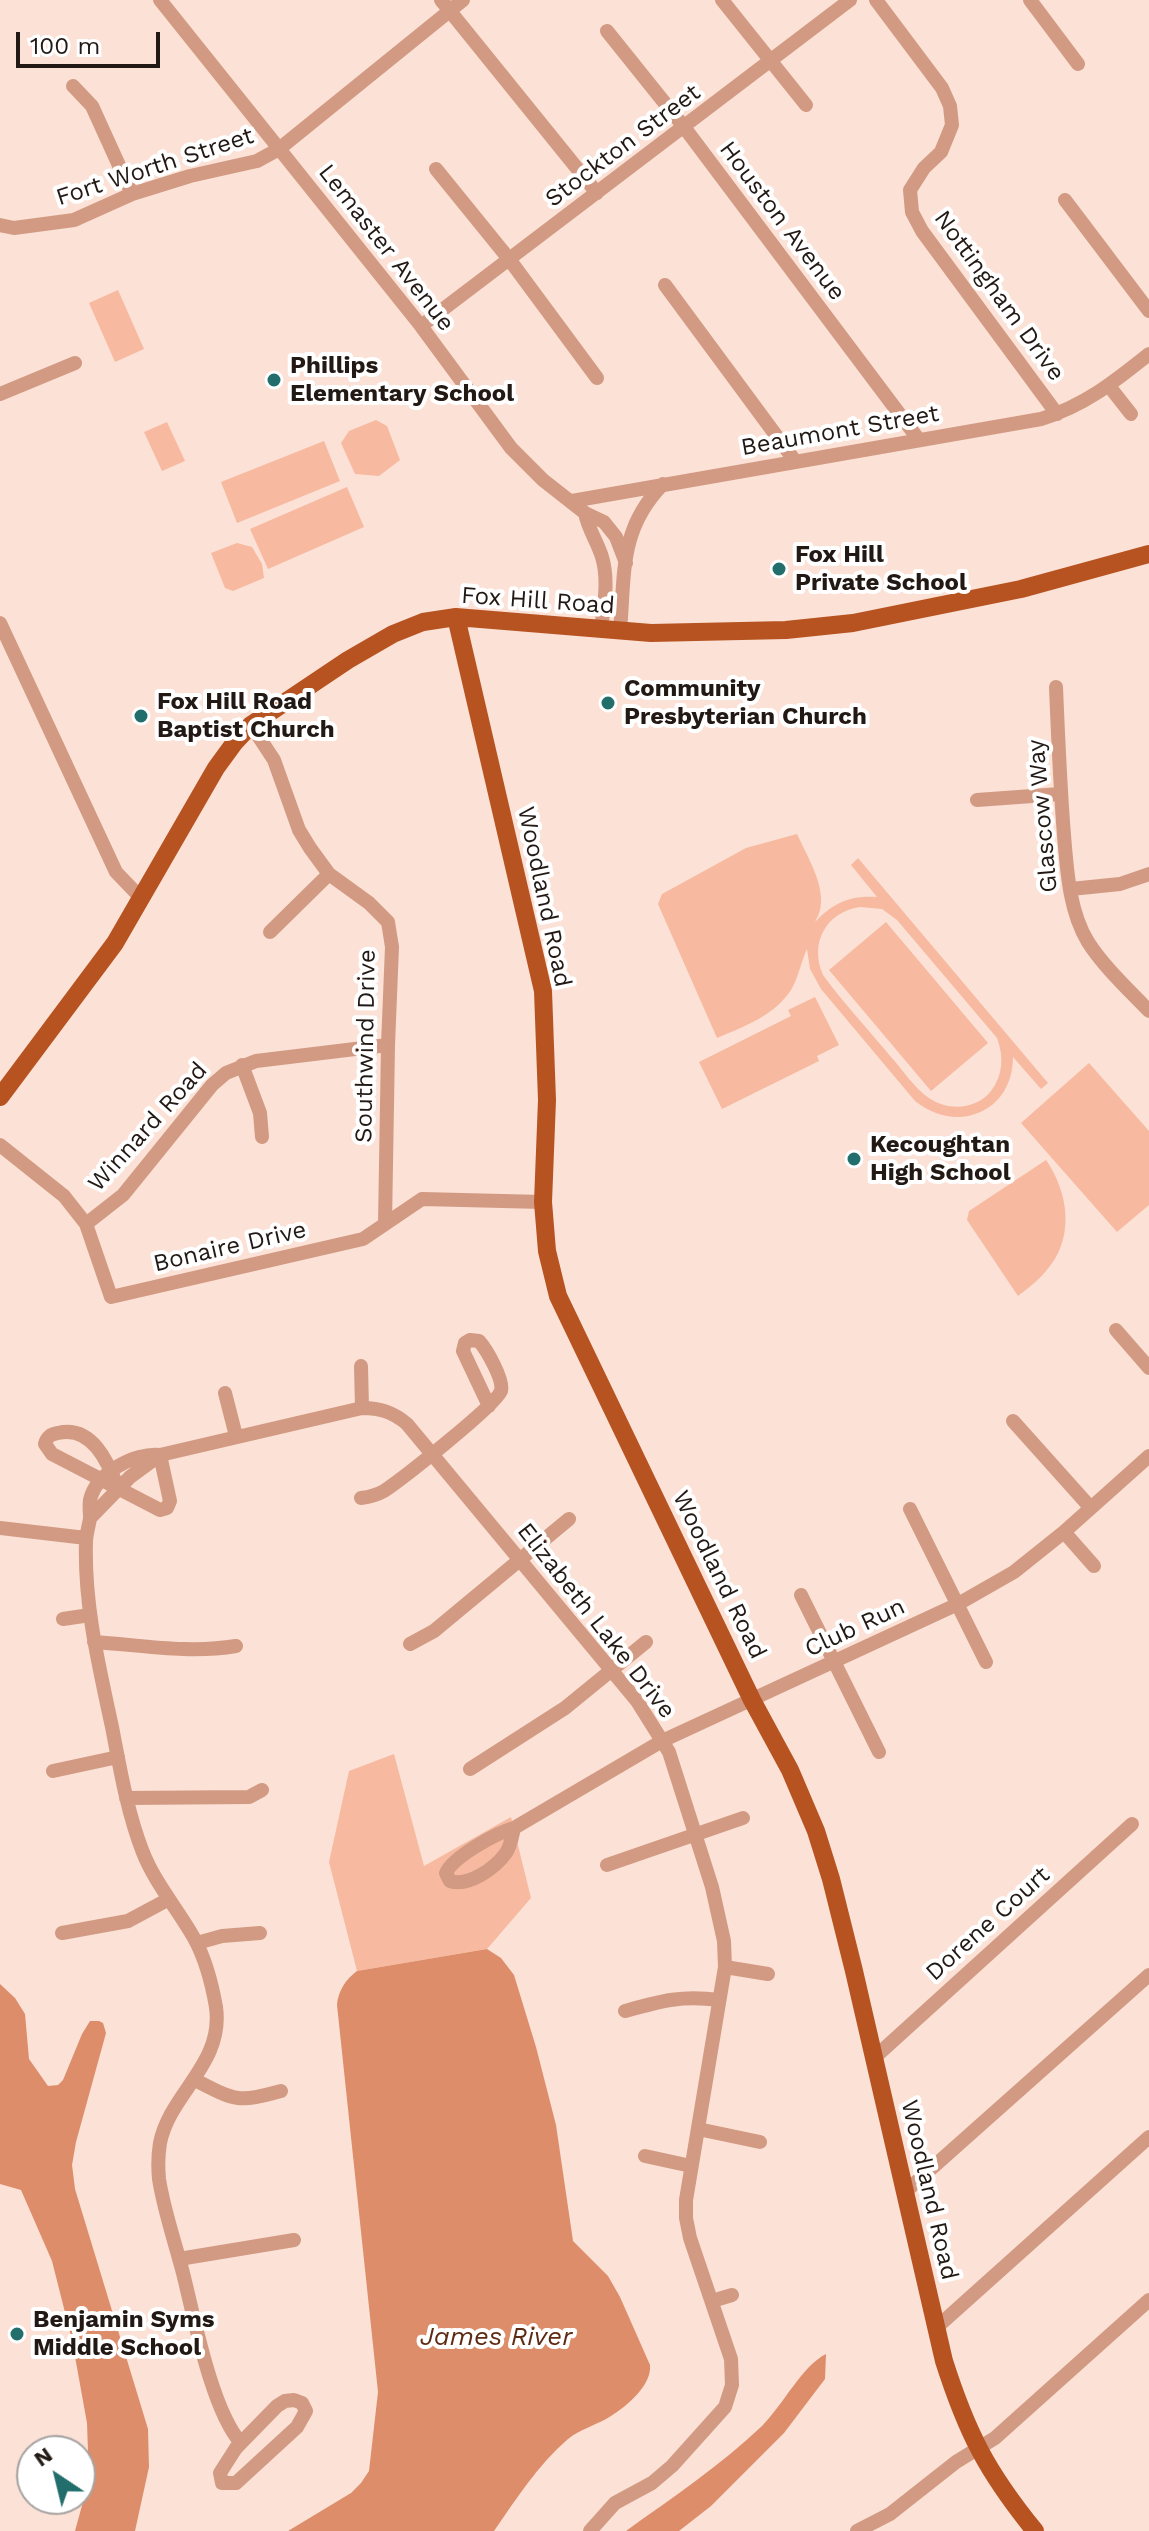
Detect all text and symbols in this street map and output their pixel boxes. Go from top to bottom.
scale bar [20,16,164,66]
text: 100 m [30,32,100,60]
street label: Stockton Street [540,78,706,214]
street label: Fort Worth Street [53,121,257,213]
street label: Houston Avenue [713,136,851,306]
street label: Lemaster Avenue [312,159,460,337]
street label: Nottingham Drive [928,205,1070,387]
place label: Phillips Elementary School [290,352,514,408]
marker: Phillips Elementary School [265,371,283,389]
street label: Beaumont Street [739,399,941,463]
place label: Fox Hill Private School [795,541,967,597]
marker: Fox Hill Private School [770,560,788,578]
street label: Fox Hill Road [460,581,616,621]
place label: Community Presbyterian Church [624,675,867,731]
place label: Fox Hill Road Baptist Church [157,688,335,744]
marker: Community Presbyterian Church [599,694,617,712]
marker: Fox Hill Road Baptist Church [132,707,150,725]
street label: Glascow Way [1022,738,1064,894]
street label: Woodland Road [511,804,577,990]
street label: Southwind Drive [350,949,382,1143]
street label: Winnard Road [82,1056,214,1198]
place label: Kecoughtan High School [870,1131,1011,1187]
marker: Kecoughtan High School [845,1150,863,1168]
street label: Bonaire Drive [151,1215,309,1279]
street label: Woodland Road [666,1486,772,1664]
street label: Elizabeth Lake Drive [511,1518,681,1724]
street label: Club Run [800,1592,910,1664]
street label: Dorene Court [920,1861,1056,1987]
street label: Woodland Road [894,2097,964,2283]
place label: Benjamin Syms Middle School [33,2306,215,2362]
water label: James River [420,2321,572,2353]
marker: Benjamin Syms Middle School [8,2325,26,2343]
north arrow [16,2435,96,2515]
text: N [29,2442,57,2471]

